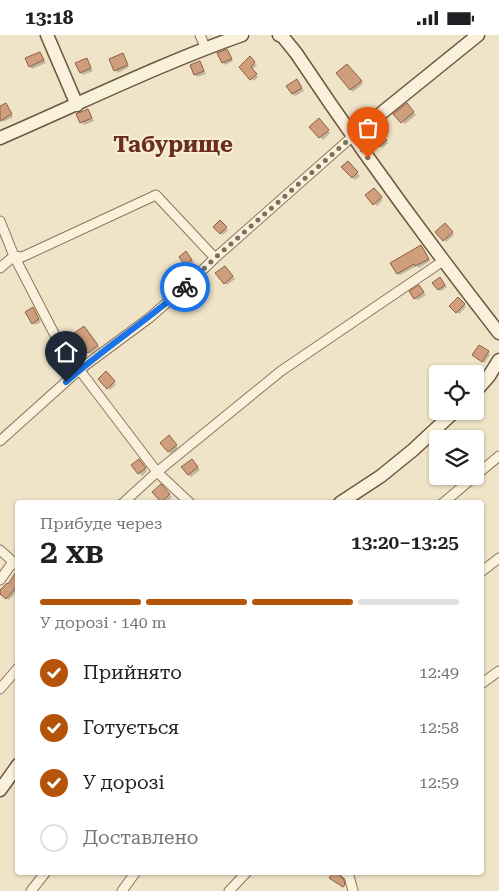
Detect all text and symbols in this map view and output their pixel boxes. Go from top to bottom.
text: 13:18 [25,6,74,29]
pin [347,107,389,158]
icon: bag [354,114,382,142]
district label: Табурище [113,132,233,157]
courier [160,262,210,312]
icon: bike [171,273,199,301]
pin [45,331,87,382]
icon: home [52,338,80,366]
map controls [429,365,484,485]
button: locate [429,365,484,420]
button: layers [429,430,484,485]
text: Прибуде через [40,514,162,533]
text: 13:20–13:25 [351,531,459,554]
text: 2 хв [40,533,104,571]
text: У дорозі · 140 m [40,613,166,632]
icon: check [40,659,68,687]
text: Прийнято [83,661,182,684]
text: 12:49 [419,663,459,682]
icon: check [40,714,68,742]
text: Готується [83,716,179,739]
text: 12:58 [419,718,459,737]
icon: check [40,769,68,797]
text: У дорозі [83,771,165,794]
text: 12:59 [419,773,459,792]
text: Доставлено [83,826,199,849]

